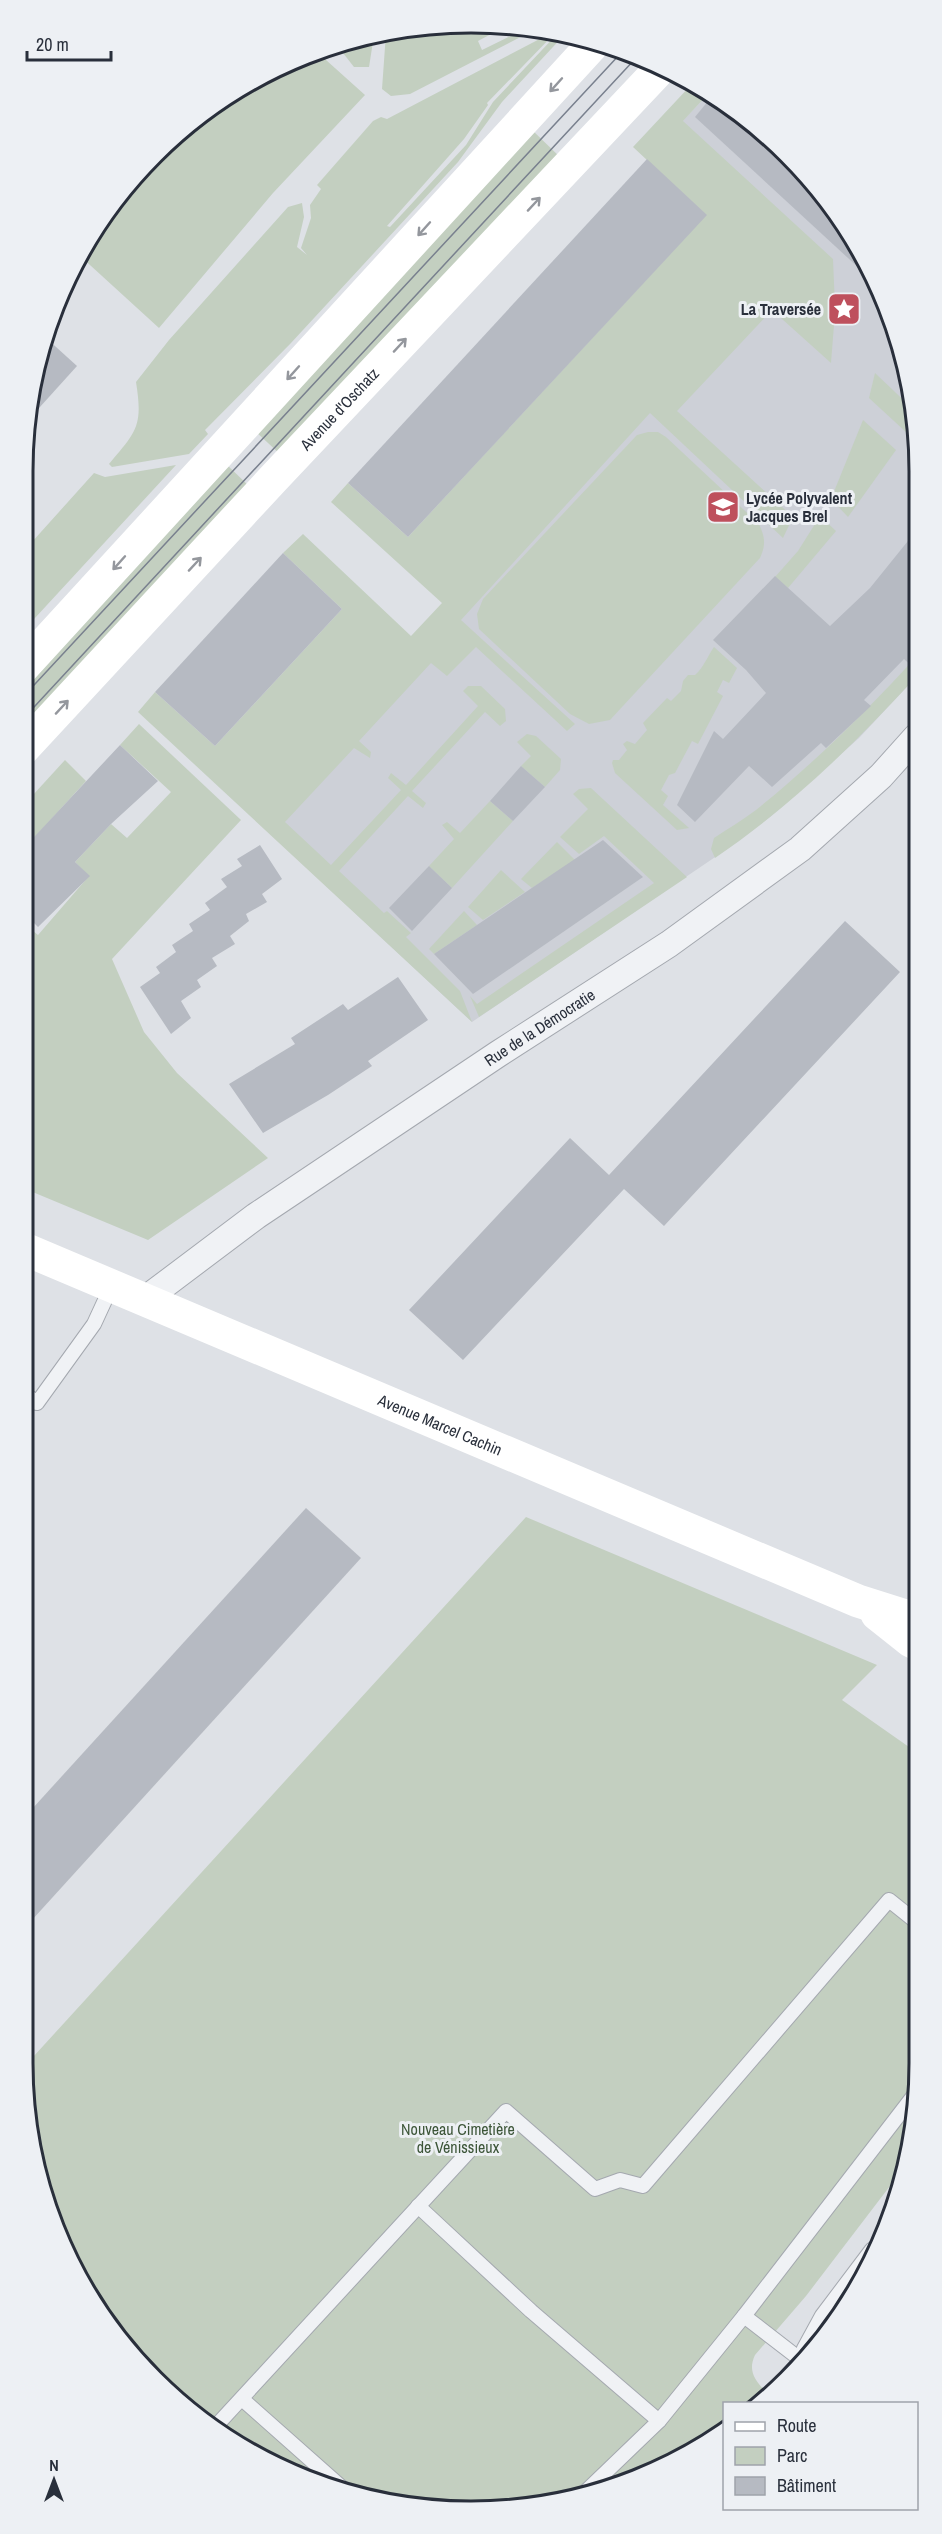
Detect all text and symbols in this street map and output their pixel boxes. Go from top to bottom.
scale bar [27,24,111,62]
text: 20 m [36,32,69,57]
one-way arrow [549,77,563,92]
one-way arrow [527,196,542,211]
one-way arrow [417,221,431,236]
place icon: La Traversée [826,291,862,327]
place label: La Traversée [741,298,821,320]
one-way arrow [393,338,407,353]
street label: Avenue d'Oschatz [294,362,384,456]
one-way arrow [286,365,300,380]
place label: Lycée Polyvalent Jacques Brel [746,487,853,527]
school or university icon: Lycée Polyvalent Jacques Brel [705,489,741,525]
one-way arrow [112,555,126,570]
one-way arrow [187,556,202,571]
one-way arrow [55,699,69,714]
street label: Rue de la Démocratie [480,983,599,1071]
street label: Avenue Marcel Cachin [374,1388,506,1461]
park label: Nouveau Cimetière de Vénissieux [401,2118,515,2158]
legend [723,2402,918,2510]
text: Route [777,2413,816,2438]
text: Parc [777,2443,807,2468]
north arrow [24,2450,84,2510]
text: N [49,2454,59,2476]
text: Bâtiment [777,2473,836,2498]

